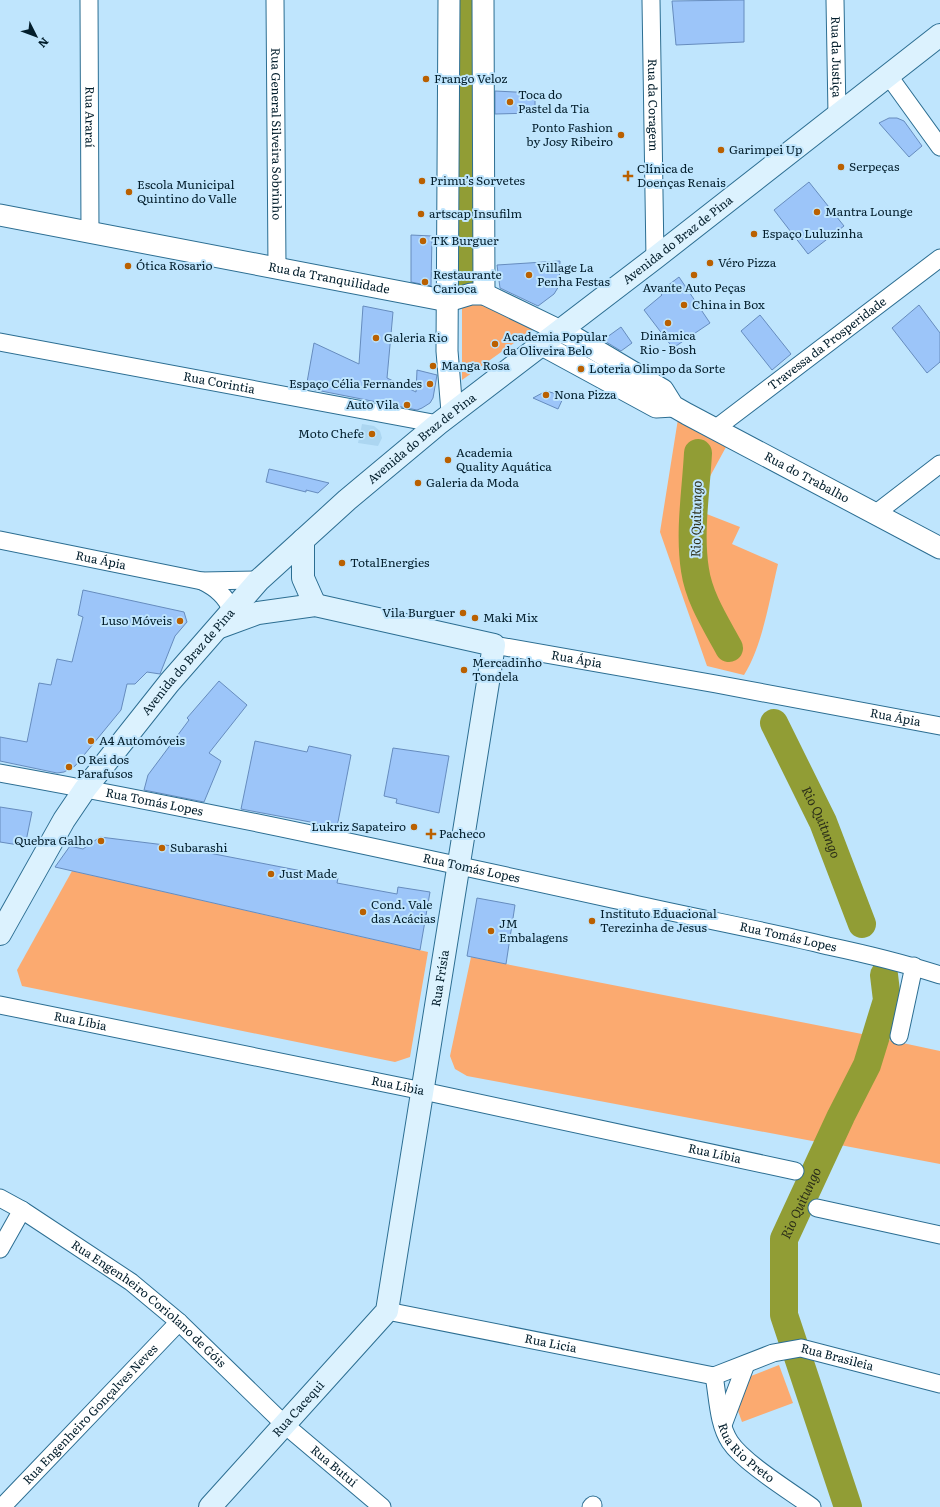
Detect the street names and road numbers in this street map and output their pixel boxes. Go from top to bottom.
street label: Rua da Justiça [827,16,847,98]
street label: Rua General Silveira Sobrinho [267,48,287,220]
street label: Rua da Coragem [644,59,663,152]
street label: Rua Araraí [81,86,100,148]
street label: Avenida do Braz de Pina [618,190,737,288]
street label: Rua da Tranquilidade [267,257,391,298]
street label: Travessa da Prosperidade [764,292,890,394]
street label: Rua Corintia [182,367,257,398]
street label: Avenida do Braz de Pina [363,388,480,487]
street label: Rua do Trabalho [761,446,853,507]
street label: Rua Ápia [74,546,129,574]
street label: Avenida do Braz de Pina [137,604,239,719]
street label: Rua Ápia [550,645,604,672]
street label: Rua Ápia [869,703,923,730]
street label: Rua Tomás Lopes [104,783,205,820]
street label: Rua Tomás Lopes [421,848,522,887]
street label: Rua Tomás Lopes [738,917,839,956]
street label: Rua Frísia [426,948,453,1008]
street label: Rua Líbia [52,1006,109,1035]
street label: Rua Líbia [370,1071,427,1099]
street label: Rua Líbia [687,1138,744,1167]
street label: Rua Engenheiro Coriolano de Góis [68,1235,231,1372]
street label: Rua Licia [523,1329,579,1357]
street label: Rua Brasileia [799,1338,876,1375]
street label: Rua Engenheiro Gonçalves Neves [18,1339,162,1488]
street label: Rua Cacequi [268,1376,328,1440]
street label: Rua Rio Preto [714,1420,779,1486]
street label: Rua Butuí [307,1441,362,1491]

